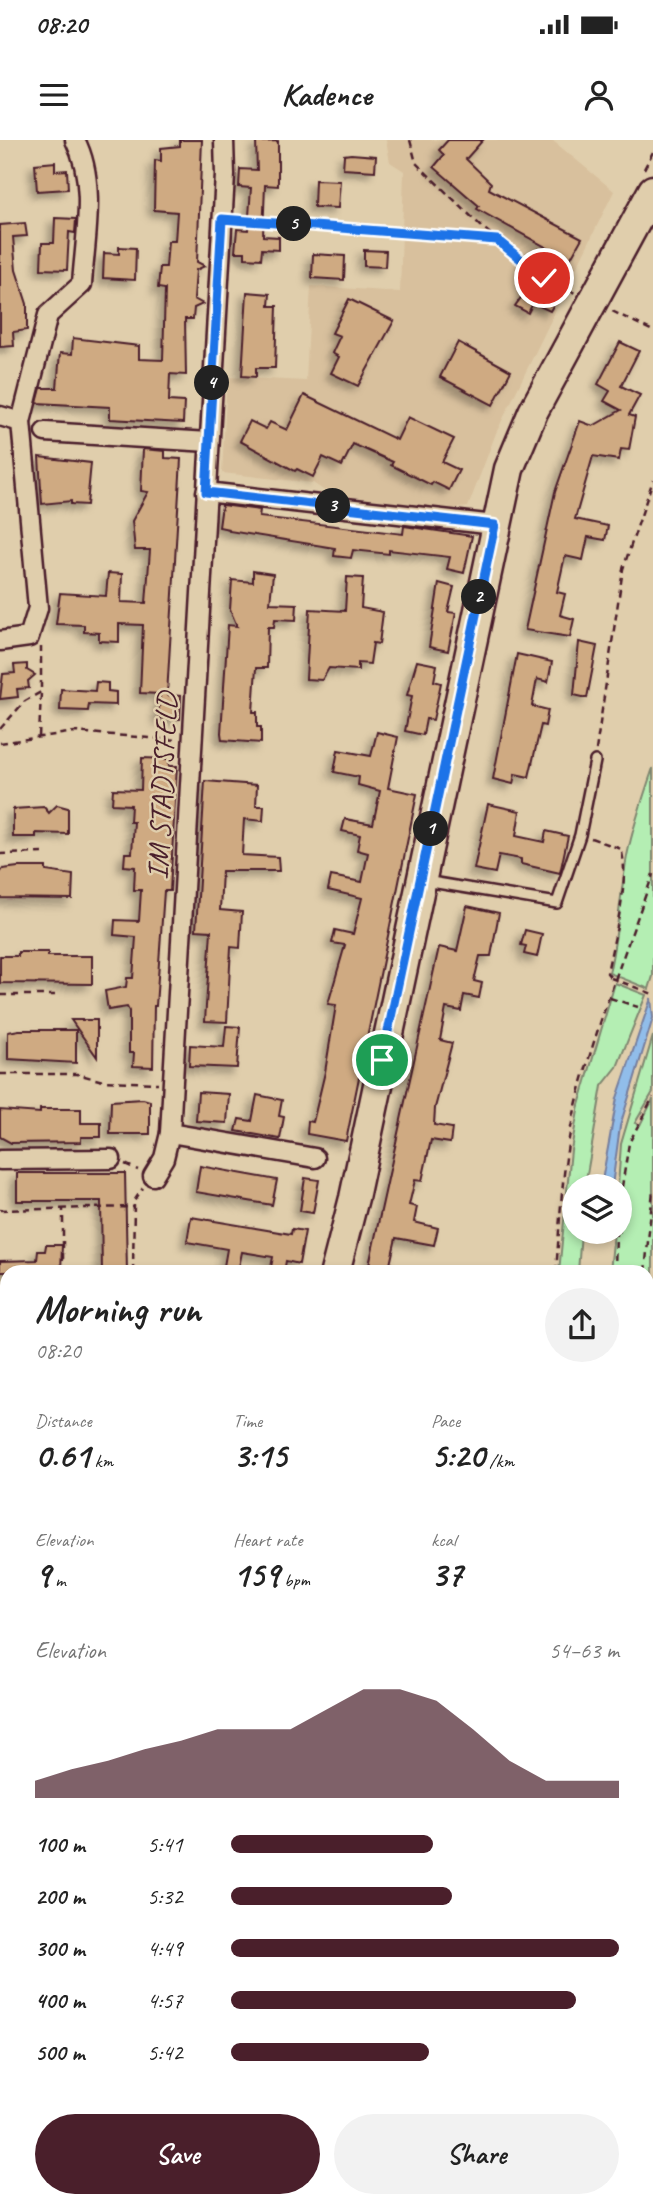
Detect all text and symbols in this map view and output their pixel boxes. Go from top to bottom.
text: 08:20 [35,8,87,41]
text: Kadence [281,74,372,115]
icon: menu [35,76,73,114]
icon: person [580,76,618,114]
pin: 5 [276,206,312,242]
text: 5 [289,211,298,235]
pin [514,248,574,308]
icon: check [525,259,563,297]
pin: 4 [194,366,230,400]
text: 4 [207,370,216,394]
pin: 3 [316,488,350,524]
text: 3 [328,493,337,517]
pin: 2 [462,580,496,615]
text: 2 [474,584,483,608]
street label: IM STADTSFELD [138,689,186,881]
pin: 1 [414,812,448,846]
text: 1 [426,816,435,840]
pin [352,1030,412,1090]
icon: arrive [363,1041,401,1079]
map controls [562,1174,632,1244]
button: layers [562,1174,632,1244]
text: Morning run [35,1286,201,1333]
button: share [545,1288,619,1362]
text: 08:20 [35,1336,81,1365]
text: Distance [35,1409,92,1433]
text: Time [233,1409,262,1433]
text: Pace [431,1409,460,1433]
text: 0.61 [35,1433,90,1478]
text: 3:15 [233,1433,287,1478]
text: 5:20 [431,1433,485,1478]
text: km [90,1449,113,1473]
text: /km [485,1449,514,1473]
text: Elevation [35,1528,93,1552]
text: Heart rate [233,1528,302,1552]
text: kcal [431,1528,456,1552]
text: 9 [35,1552,50,1597]
text: 159 [233,1552,279,1597]
text: 37 [431,1552,462,1597]
text: m [50,1568,66,1592]
text: bpm [279,1568,310,1592]
text: Elevation [35,1636,106,1665]
text: 54–63 m [549,1636,619,1665]
text: 100 m [35,1830,85,1859]
text: 5:41 [147,1830,183,1859]
text: 200 m [35,1882,85,1911]
text: 5:32 [147,1882,183,1911]
text: 300 m [35,1934,85,1963]
text: 4:49 [147,1934,183,1963]
text: 400 m [35,1986,85,2015]
text: 4:57 [147,1986,183,2015]
text: 500 m [35,2038,84,2067]
text: 5:42 [147,2038,183,2067]
button: Save [35,2114,320,2194]
button: Share [334,2114,619,2194]

